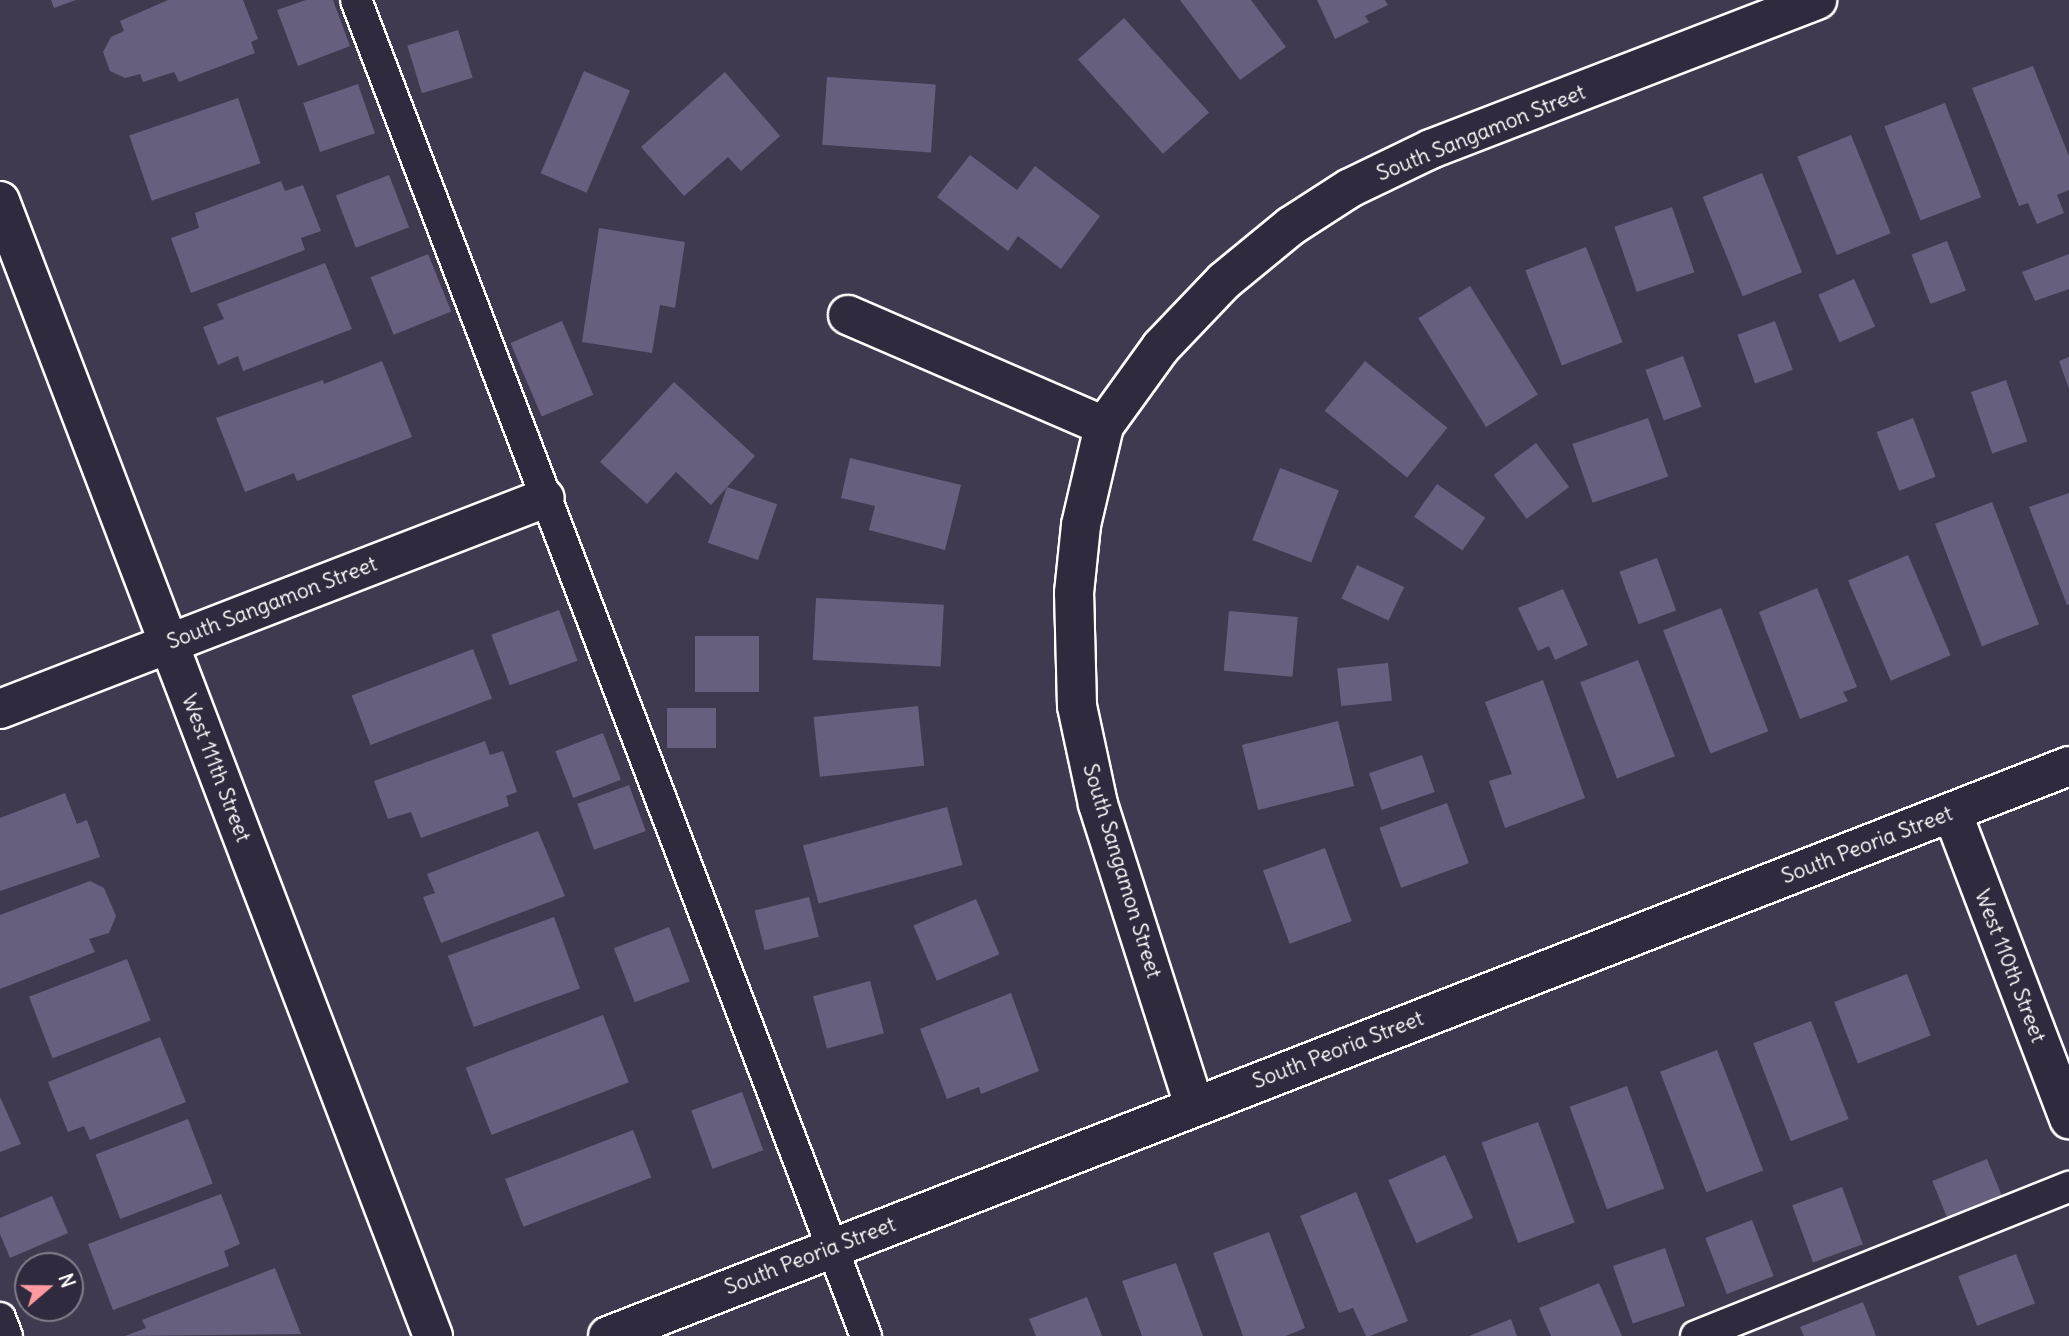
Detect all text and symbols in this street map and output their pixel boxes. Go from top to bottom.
street label: South Sangamon Street [1373,80,1589,186]
street label: South Sangamon Street [163,551,381,655]
street label: West 111th Street [176,690,256,846]
street label: South Sangamon Street [1077,761,1167,981]
street label: South Peoria Street [1778,801,1956,889]
street label: West 110th Street [1969,886,2051,1046]
street label: South Peoria Street [1249,1006,1427,1094]
street label: South Peoria Street [721,1212,899,1300]
north arrow [14,1252,84,1322]
text: N [53,1270,80,1291]

